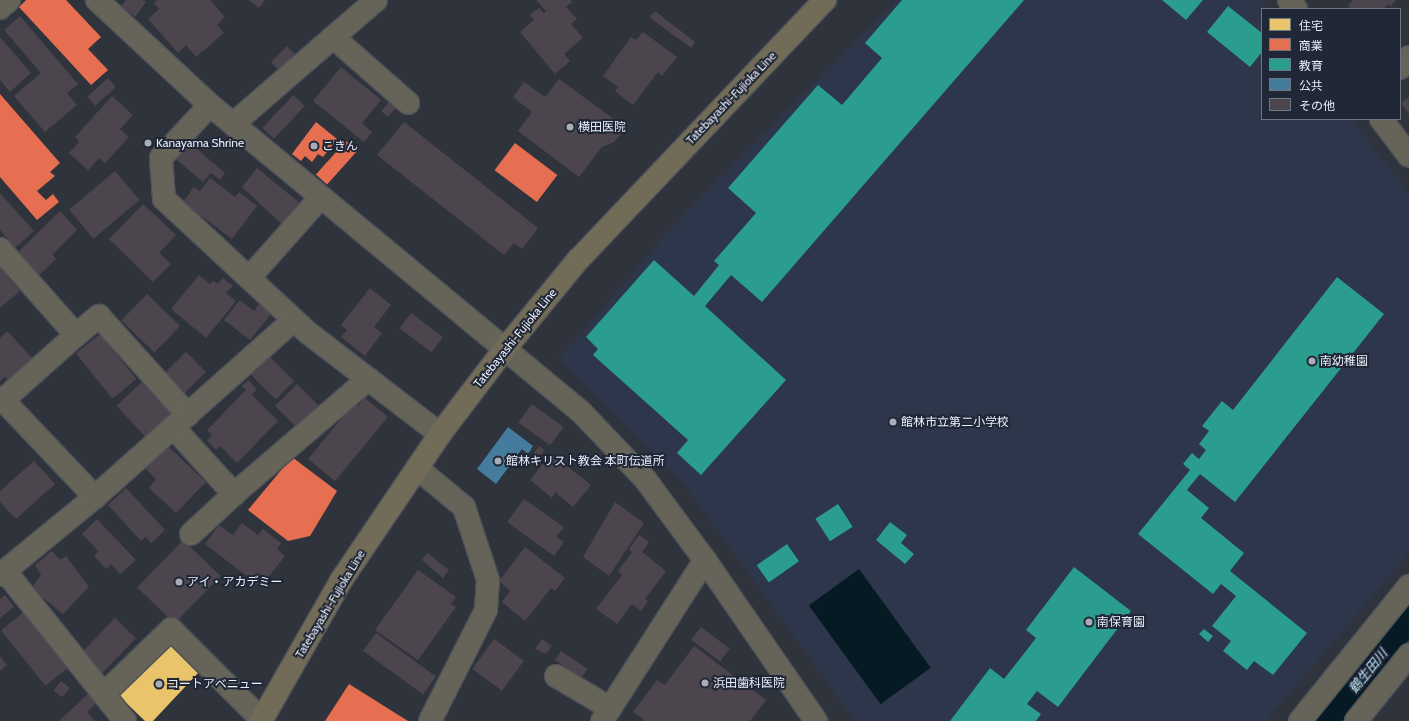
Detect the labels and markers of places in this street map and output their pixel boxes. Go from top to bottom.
place label: 横田医院 [578,120,626,134]
marker: 横田医院 [565,122,575,132]
place label: Kanayama Shrine [156,136,244,150]
marker: Kanayama Shrine [143,138,153,148]
place label: こきん [322,139,358,153]
marker: こきん [309,141,319,151]
place label: 南幼稚園 [1320,354,1368,368]
marker: 南幼稚園 [1307,356,1317,366]
place label: 館林市立第二小学校 [901,415,1009,429]
marker: 館林市立第二小学校 [888,417,898,427]
place label: 館林キリスト教会 本町伝道所 [506,454,665,468]
marker: 館林キリスト教会 本町伝道所 [493,456,503,466]
place label: アイ・アカデミー [187,575,283,589]
marker: アイ・アカデミー [174,577,184,587]
place label: 南保育園 [1097,615,1145,629]
marker: 南保育園 [1084,617,1094,627]
place label: 浜田歯科医院 [713,676,785,690]
place label: コートアベニュー [167,677,263,691]
marker: 浜田歯科医院 [700,678,710,688]
marker: コートアベニュー [154,679,164,689]

